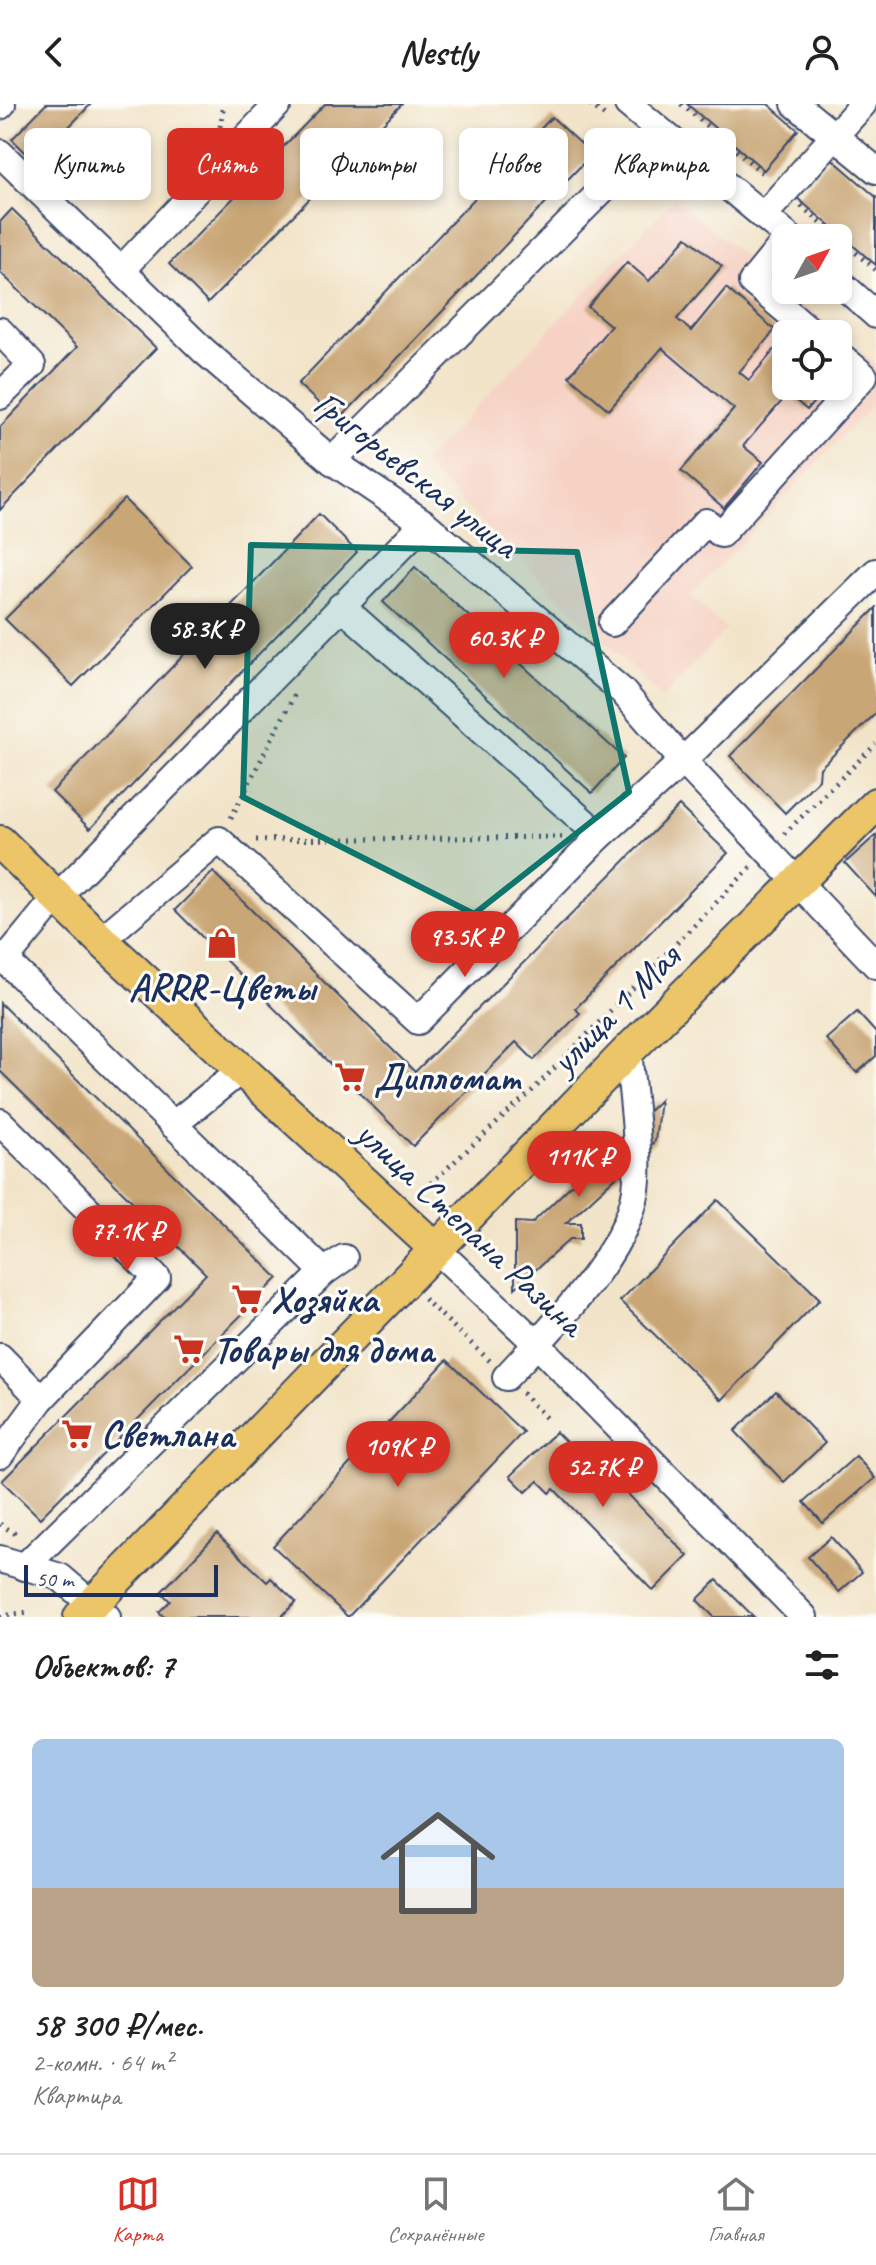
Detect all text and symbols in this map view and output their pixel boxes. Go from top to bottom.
text: Nestly [399,29,477,75]
icon: back [32,30,76,74]
icon: person [800,30,844,74]
chip: Купить [24,128,151,200]
chip: Снять [167,128,284,200]
chip: Фильтры [300,128,443,200]
chip: Новое [459,128,568,200]
chip: Квартира [584,128,736,200]
north arrow [772,224,852,304]
map controls [772,224,852,400]
button: locate [772,320,852,400]
street label: Григорьевская улица [304,380,530,570]
pin: 58.3K ₽ [131,603,279,671]
text: 58.3K ₽ [169,612,241,645]
pin: 60.3K ₽ [430,612,578,680]
text: 60.3K ₽ [467,621,541,654]
pin: 93.5K ₽ [391,911,539,979]
text: 93.5K ₽ [429,920,501,953]
shop icon: ARRR-Цветы [205,926,239,960]
street label: улица 1 Мая [539,932,692,1085]
place label: ARRR-Цветы [129,964,318,1011]
place label: Дипломат [374,1054,522,1101]
supermarket icon: Дипломат [333,1060,367,1094]
street label: улица Степана Разина [344,1109,597,1348]
pin: 111K ₽ [514,1131,644,1199]
text: 111K ₽ [545,1140,613,1173]
pin: 77.1K ₽ [53,1205,201,1273]
text: 77.1K ₽ [91,1214,163,1247]
place label: Хозяйка [271,1276,380,1324]
supermarket icon: Хозяйка [230,1282,264,1316]
place label: Товары для дома [213,1326,437,1373]
supermarket icon: Товары для дома [172,1332,206,1366]
place label: Светлана [101,1411,237,1458]
supermarket icon: Светлана [60,1417,94,1451]
pin: 109K ₽ [333,1421,463,1489]
text: 109K ₽ [364,1430,432,1463]
pin: 52.7K ₽ [529,1441,677,1509]
text: 52.7K ₽ [567,1450,639,1483]
scale bar [24,1561,218,1597]
text: 50 m [36,1565,73,1593]
icon: filters [800,1643,844,1687]
text: Объектов: 7 [32,1644,174,1687]
icon: home [366,1791,510,1935]
text: 58 300 ₽/мес. [32,2003,203,2046]
text: 2-комн. · 64 m² [32,2046,172,2079]
text: Квартира [32,2079,121,2112]
tab: Карта [113,2172,163,2248]
tab: Сохранённые [388,2172,483,2248]
tab: Главная [708,2172,763,2248]

